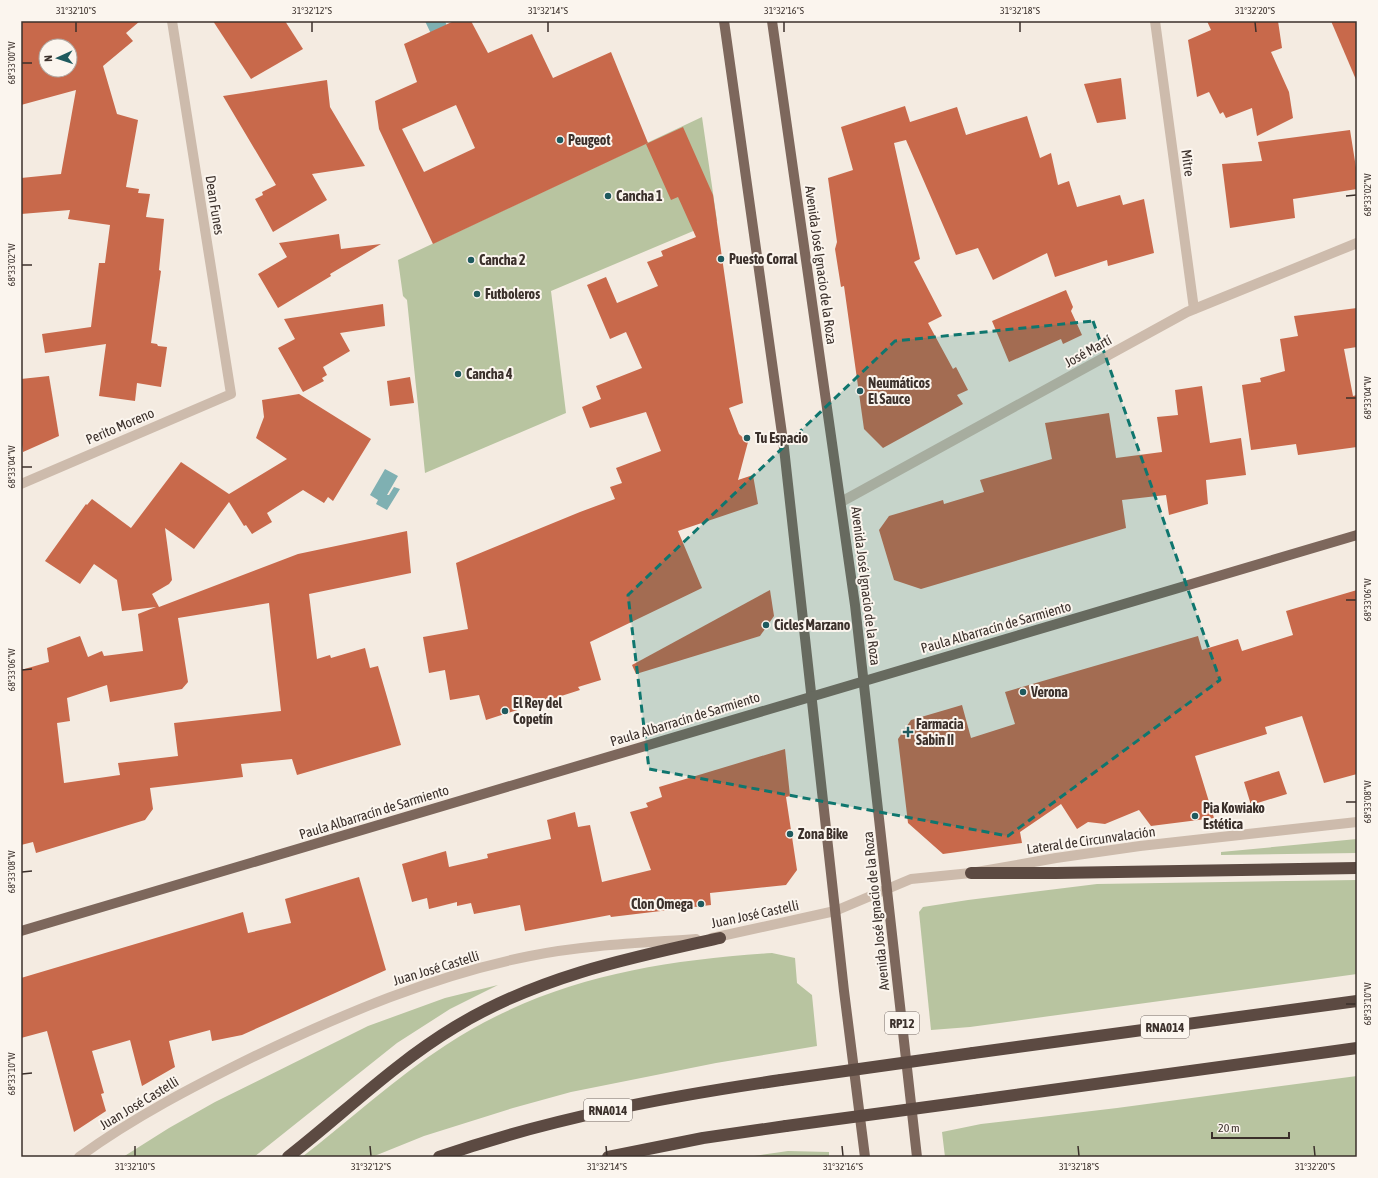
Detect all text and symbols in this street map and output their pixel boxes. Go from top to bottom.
text: 31°32'10"S [56,5,96,16]
text: 31°32'12"S [292,5,332,16]
text: 31°32'14"S [528,5,568,16]
text: 31°32'16"S [764,5,804,16]
text: 31°32'18"S [1000,5,1040,16]
text: 31°32'20"S [1235,5,1275,16]
north arrow [38,38,78,78]
text: 68°33'00"W [6,41,17,85]
text: N [42,55,54,62]
place label: Peugeot [568,132,610,148]
marker: Peugeot [555,135,565,145]
street label: Mitre [1178,148,1198,178]
text: 68°33'02"W [1362,173,1373,217]
street label: Dean Funes [202,174,228,236]
street label: Avenida José Ignacio de la Roza [802,185,840,345]
place label: Cancha 1 [616,188,663,204]
marker: Cancha 1 [603,191,613,201]
text: 68°33'02"W [6,243,17,287]
place label: Puesto Corral [729,251,798,267]
place label: Cancha 2 [479,252,526,268]
marker: Puesto Corral [716,254,726,264]
marker: Cancha 2 [466,255,476,265]
place label: Futboleros [485,286,540,302]
marker: Futboleros [472,289,482,299]
street label: José Martí [1062,332,1114,370]
place label: Cancha 4 [466,366,513,382]
marker: Cancha 4 [453,369,463,379]
place label: Neumáticos El Sauce [868,375,930,407]
text: 68°33'04"W [1362,376,1373,420]
marker: Neumáticos El Sauce [855,386,865,396]
street label: Perito Moreno [83,404,157,448]
place label: Tu Espacio [755,430,809,446]
marker: Tu Espacio [742,433,752,443]
text: 68°33'04"W [6,445,17,489]
street label: Avenida José Ignacio de la Roza [848,506,884,666]
text: 68°33'06"W [1362,578,1373,622]
street label: Paula Albarracín de Sarmiento [919,598,1073,656]
place label: Cicles Marzano [774,617,851,633]
marker: Cicles Marzano [761,620,771,630]
text: 68°33'06"W [6,648,17,692]
place label: Verona [1030,684,1068,700]
marker: Verona [1018,687,1028,697]
street label: Paula Albarracín de Sarmiento [608,689,762,749]
place label: El Rey del Copetín [513,695,562,727]
marker: El Rey del Copetín [500,706,510,716]
place label: Farmacia Sabin II [916,716,964,748]
marker: Farmacia Sabin II [903,727,913,737]
text: 68°33'08"W [1362,780,1373,824]
street label: Paula Albarracín de Sarmiento [297,782,451,842]
place label: Pia Kowiako Estética [1203,800,1265,832]
marker: Pia Kowiako Estética [1190,811,1200,821]
street label: Lateral de Circunvalación [1026,823,1156,857]
place label: Zona Bike [798,826,848,842]
marker: Zona Bike [785,829,795,839]
street label: Avenida José Ignacio de la Roza [860,831,892,991]
text: 68°33'08"W [6,850,17,894]
place label: Clon Omega [631,896,693,912]
street label: Juan José Castelli [710,897,800,931]
marker: Clon Omega [696,899,706,909]
street label: Juan José Castelli [391,947,481,989]
text: 68°33'10"W [1362,982,1373,1026]
road number: RP12 [885,1012,919,1034]
road number: RNA014 [1141,1016,1189,1038]
text: 68°33'10"W [6,1052,17,1096]
street label: Juan José Castelli [97,1073,181,1133]
road number: RNA014 [584,1099,632,1121]
scale bar [1212,1114,1289,1140]
text: 20 m [1218,1121,1240,1135]
text: 31°32'10"S [115,1161,155,1172]
text: 31°32'12"S [351,1161,391,1172]
text: 31°32'14"S [587,1161,627,1172]
text: 31°32'16"S [823,1161,863,1172]
text: 31°32'18"S [1059,1161,1099,1172]
text: 31°32'20"S [1295,1161,1335,1172]

